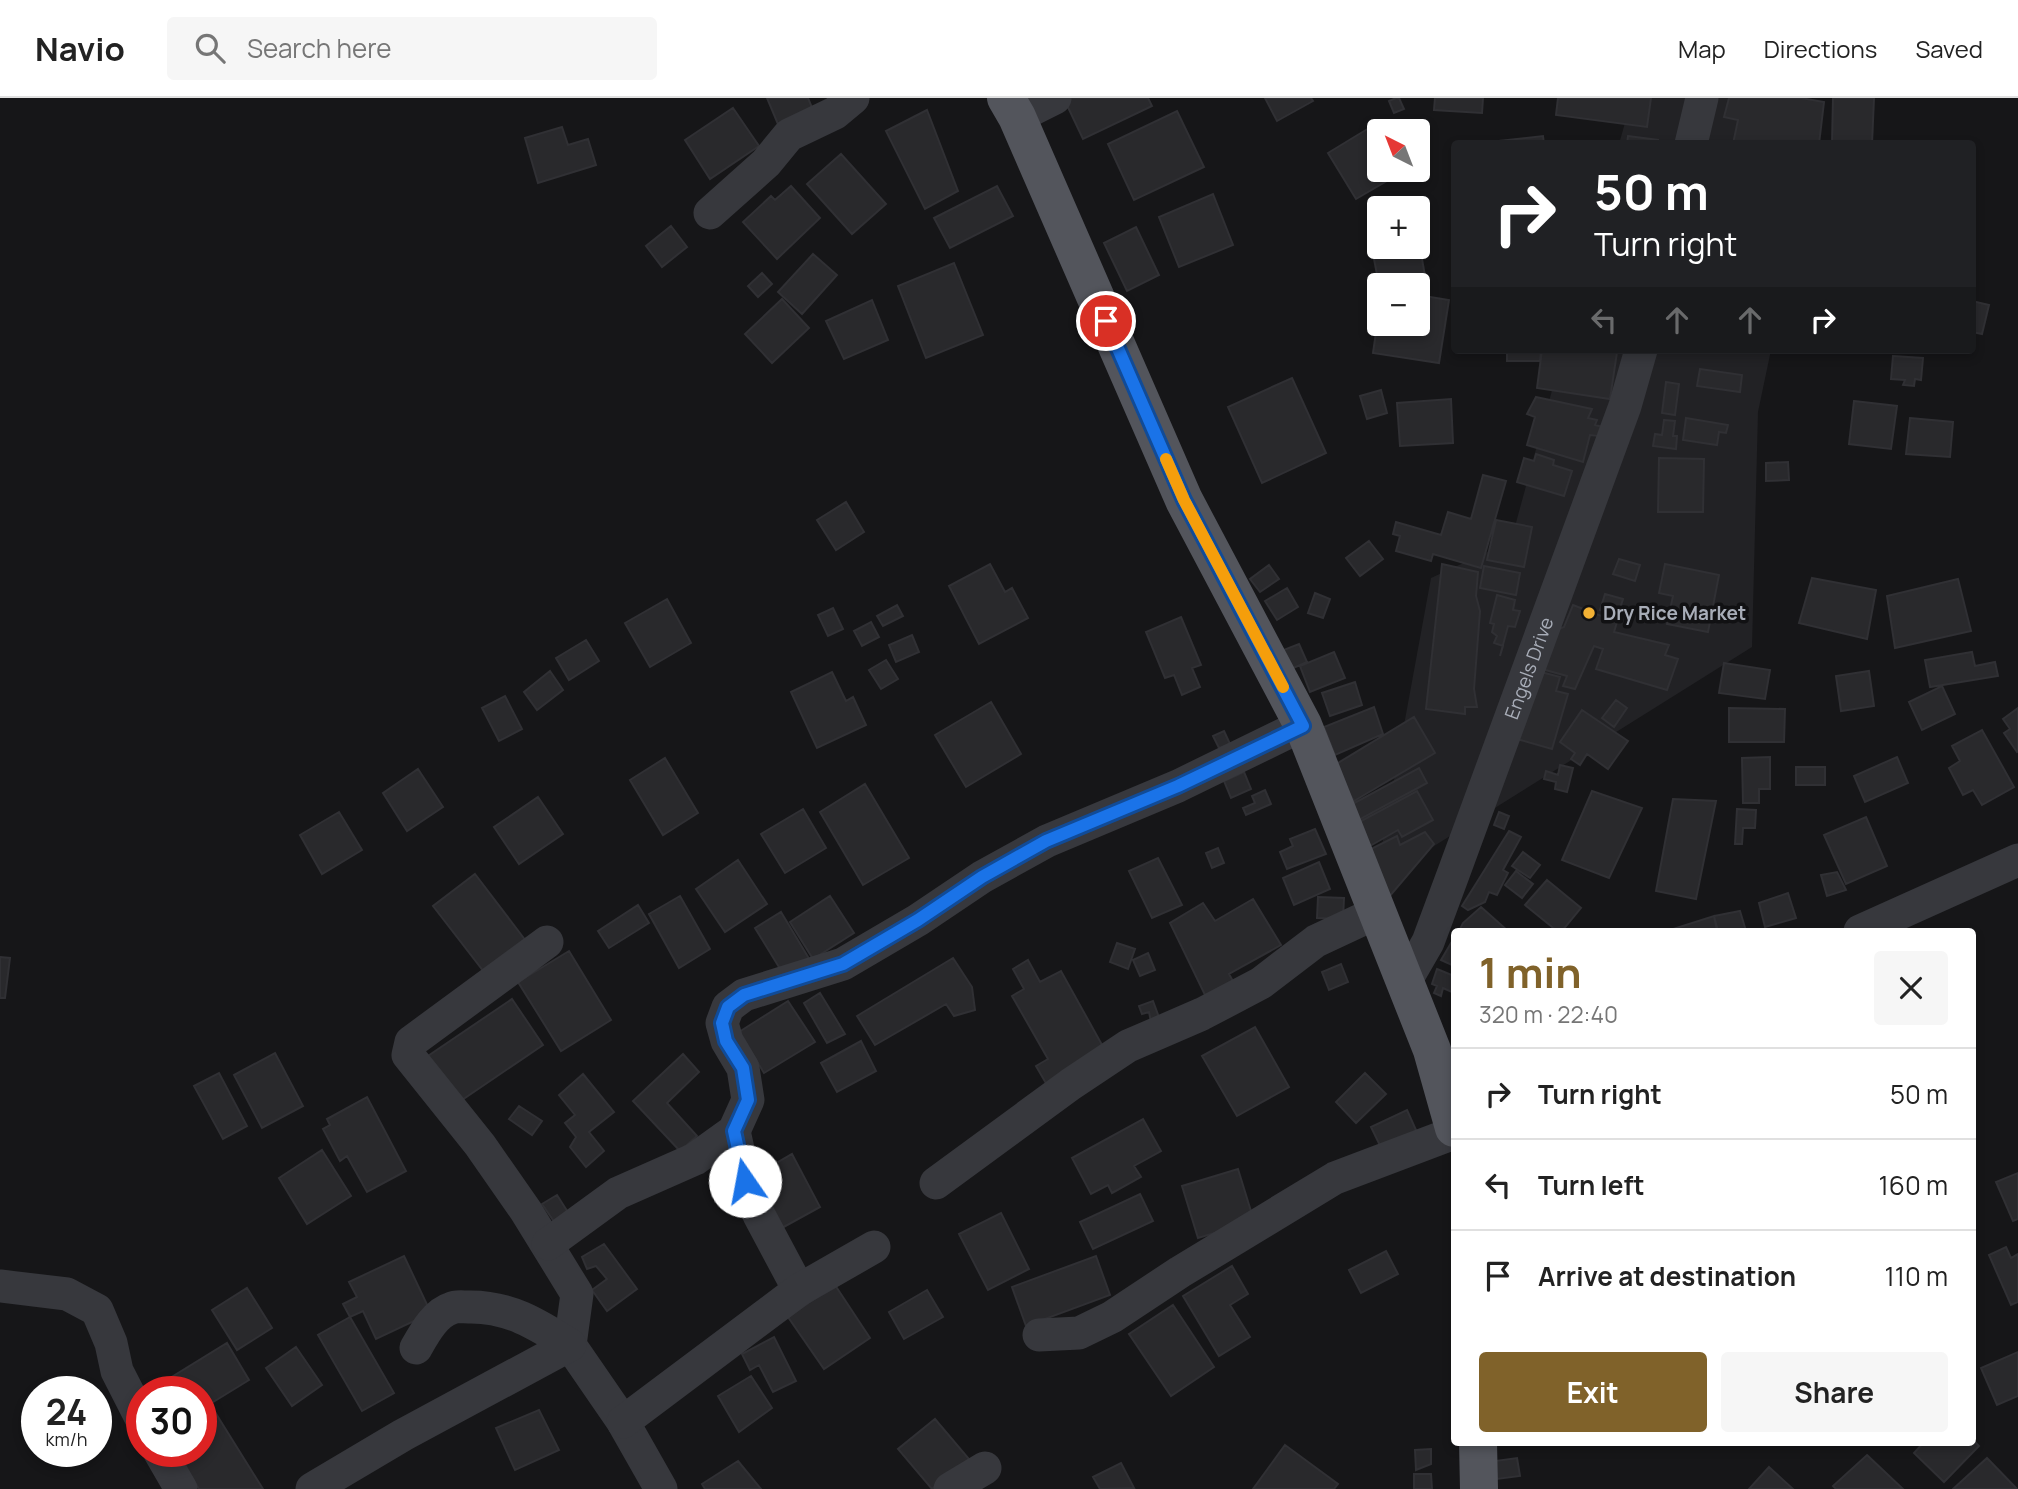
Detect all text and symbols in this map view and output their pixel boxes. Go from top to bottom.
search box [167,17,657,80]
text: Navio [35,26,125,71]
icon: search [191,29,229,67]
text: Search here [247,30,391,66]
text: Map [1678,32,1726,65]
text: Directions [1764,32,1877,65]
text: Saved [1915,32,1983,65]
north arrow [1367,119,1430,182]
map controls [1367,119,1430,336]
text: 50 m [1594,158,1709,225]
icon: right [1479,168,1570,259]
button: + [1367,196,1430,259]
text: Turn right [1594,222,1737,266]
button: − [1367,273,1430,336]
pin [1076,291,1136,351]
icon: left [1585,301,1623,339]
icon: ahead [1658,301,1696,339]
icon: ahead [1731,301,1769,339]
icon: right [1804,301,1842,339]
icon: arrive [1087,302,1125,340]
place label: Dry Rice Market [1603,600,1746,626]
marker: Dry Rice Market [1581,605,1597,621]
street label: Engels Drive [1498,613,1559,723]
text: 1 min [1479,943,1582,1001]
button: close [1874,951,1948,1025]
text: 320 m · 22:40 [1479,998,1618,1030]
icon: right [1479,1075,1517,1113]
text: Turn right [1538,1076,1662,1112]
text: 50 m [1890,1076,1948,1112]
position arrow [708,1144,782,1218]
icon: left [1479,1166,1517,1204]
text: Turn left [1538,1167,1645,1203]
text: 160 m [1879,1167,1948,1203]
icon: arrive [1479,1257,1517,1295]
text: Arrive at destination [1538,1258,1796,1294]
text: 110 m [1885,1258,1948,1294]
button: Exit [1479,1352,1707,1432]
button: Share [1721,1352,1948,1432]
speed limit sign: 30 [126,1376,217,1467]
text: 24 [46,1388,87,1436]
text: km/h [46,1427,87,1451]

